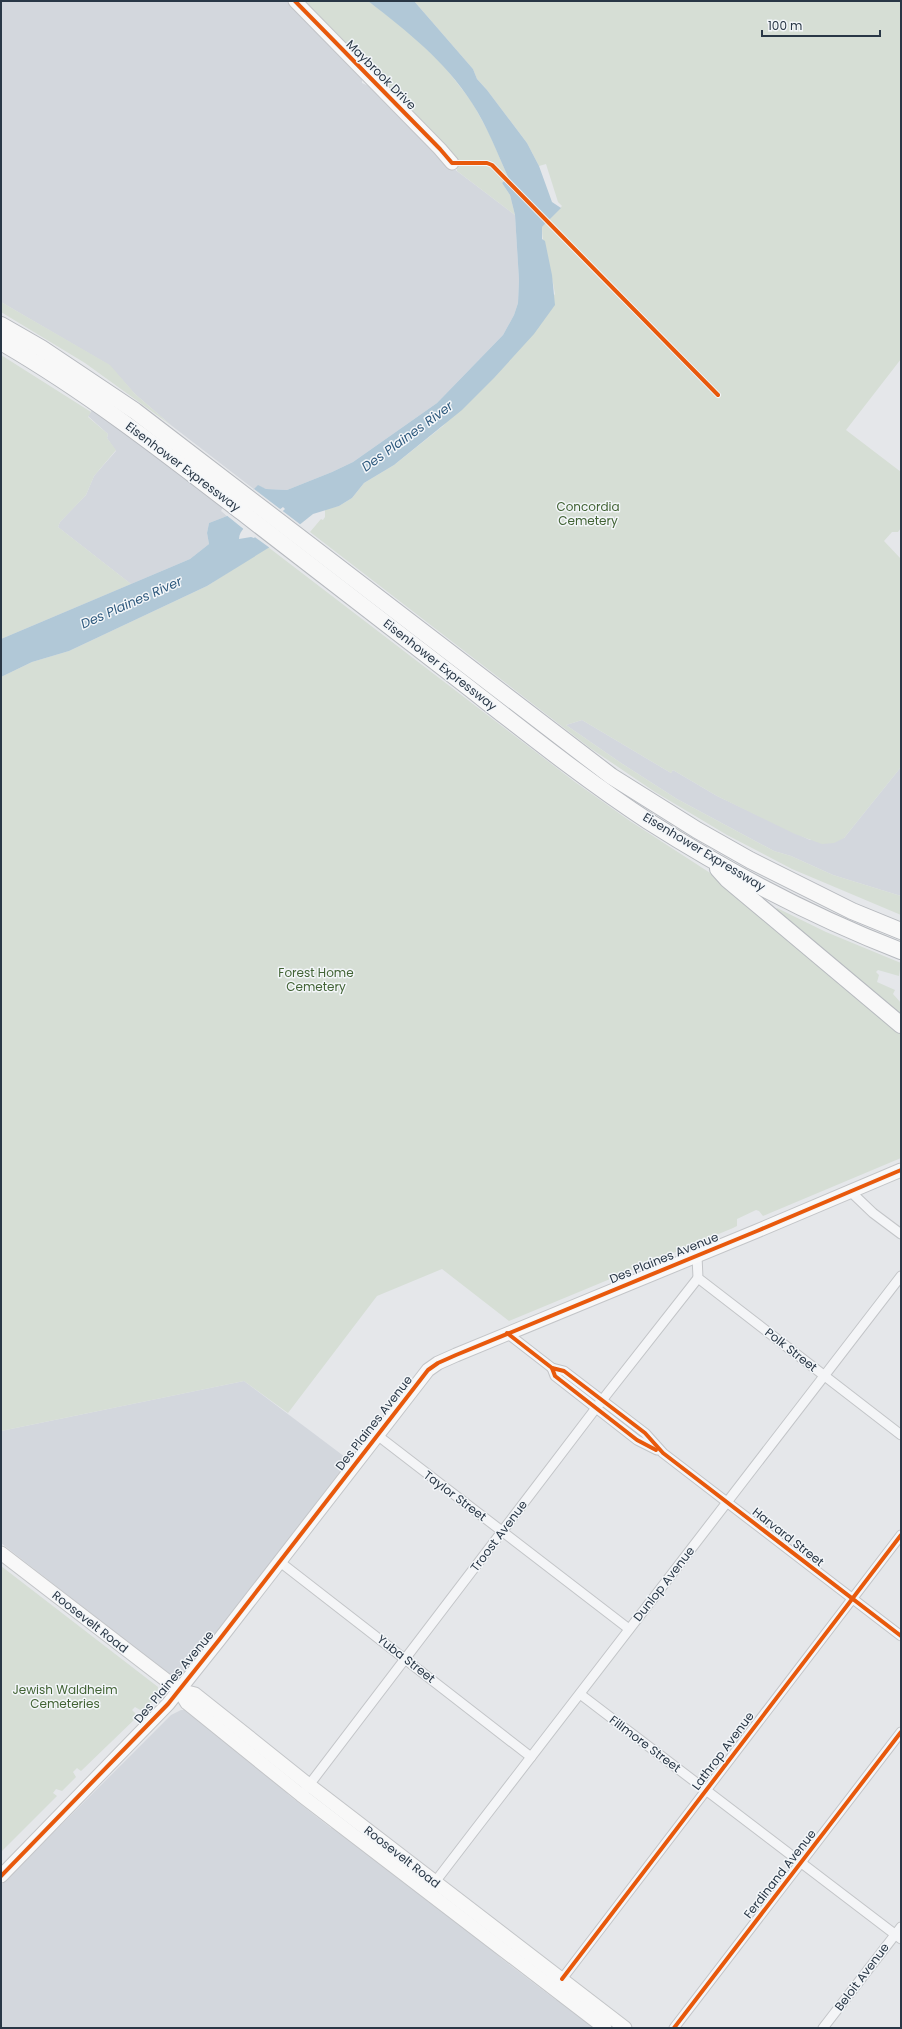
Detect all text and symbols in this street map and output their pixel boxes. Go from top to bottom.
scale bar [762,12,880,38]
text: 100 m [768,17,802,34]
street label: Maybrook Drive [343,36,420,113]
water label: Des Plaines River [358,396,458,476]
street label: Eisenhower Expressway [122,418,245,516]
park label: Concordia Cemetery [556,498,620,529]
water label: Des Plaines River [78,571,186,633]
street label: Eisenhower Expressway [380,615,501,715]
street label: Eisenhower Expressway [640,808,769,895]
park label: Forest Home Cemetery [278,964,354,995]
street label: Des Plaines Avenue [607,1228,721,1287]
street label: Polk Street [762,1324,821,1375]
street label: Des Plaines Avenue [331,1372,416,1474]
street label: Taylor Street [420,1466,490,1525]
street label: Troost Avenue [466,1497,531,1575]
street label: Harvard Street [749,1503,828,1570]
street label: Dunlop Avenue [629,1543,698,1625]
street label: Roosevelt Road [49,1587,132,1657]
street label: Des Plaines Avenue [130,1627,217,1727]
street label: Yuba Street [374,1631,439,1687]
park label: Jewish Waldheim Cemeteries [12,1681,118,1712]
street label: Lathrop Avenue [688,1708,758,1793]
street label: Fillmore Street [606,1711,684,1776]
street label: Roosevelt Road [361,1822,444,1892]
street label: Ferdinand Avenue [739,1826,820,1922]
street label: Beloit Avenue [830,1939,893,2014]

